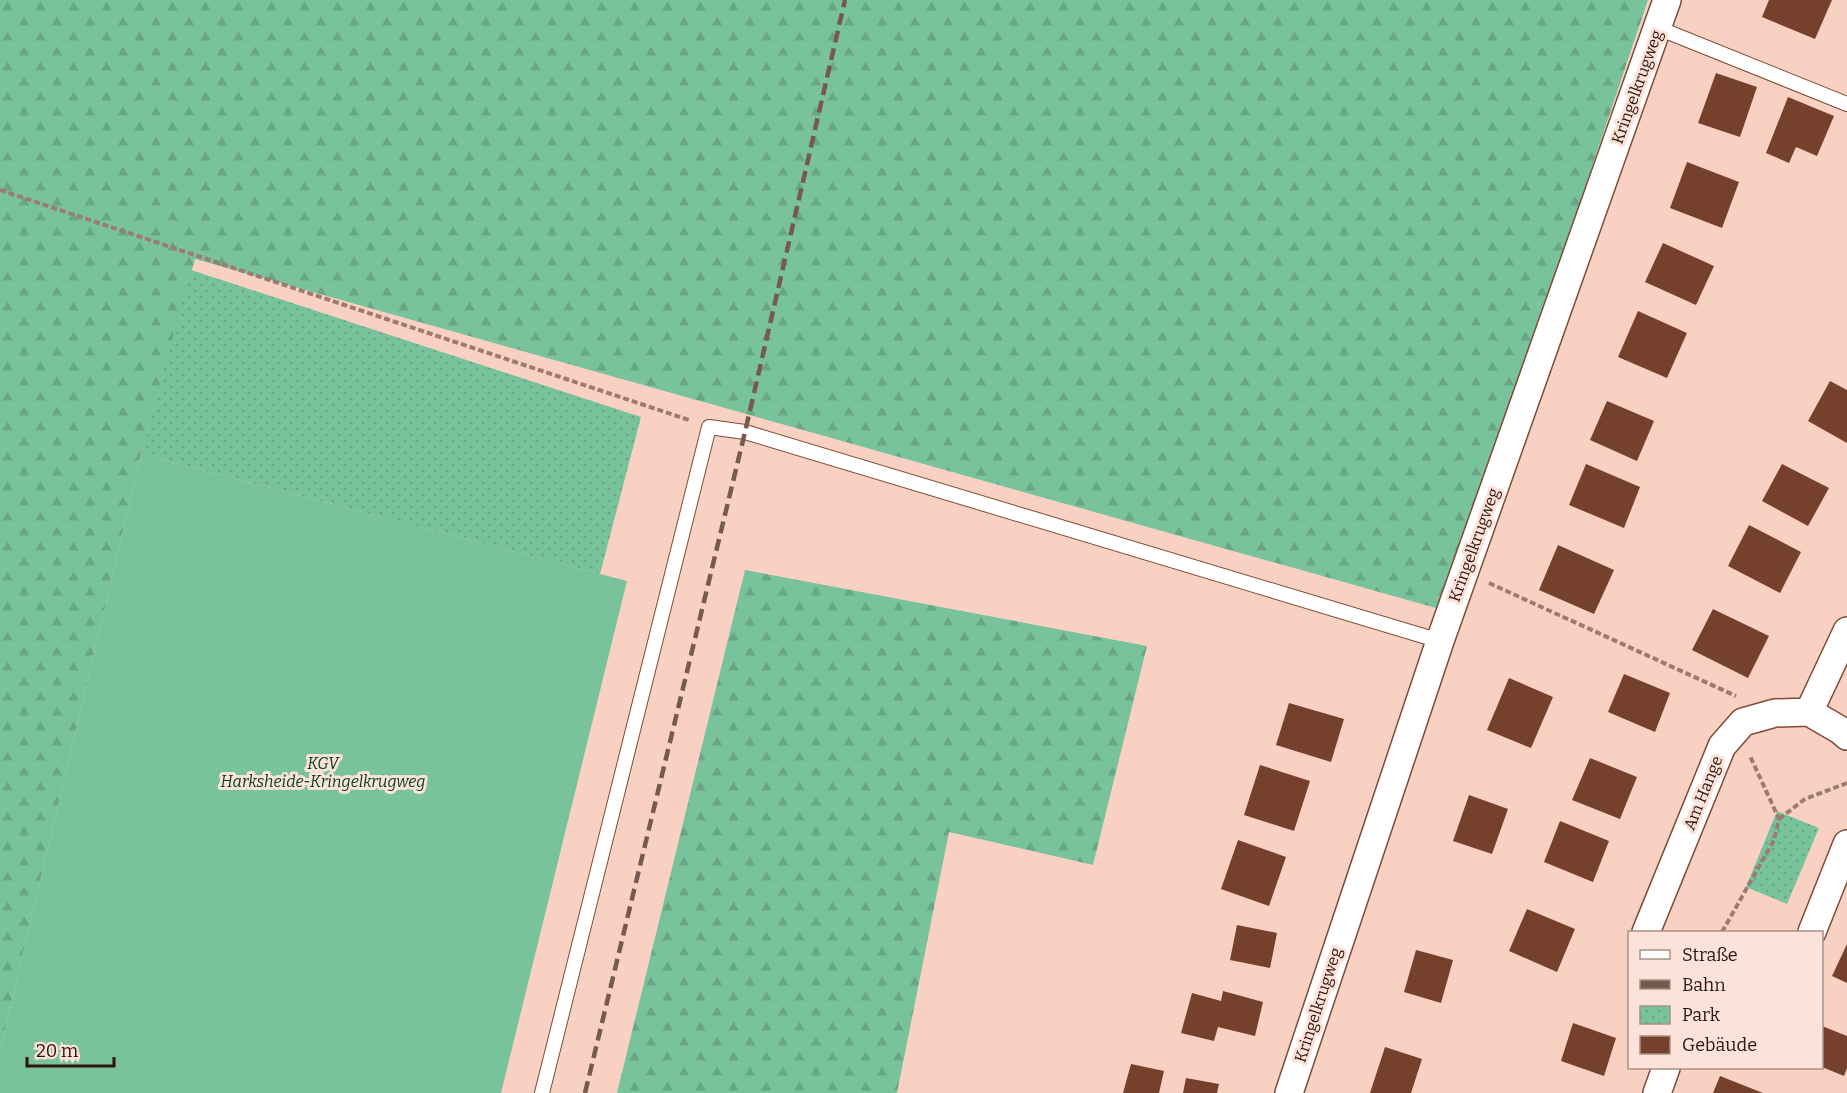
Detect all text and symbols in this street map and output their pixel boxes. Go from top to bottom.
street label: Kringelkrugweg [1608,28,1666,146]
street label: Kringelkrugweg [1445,486,1503,604]
street label: Am Hange [1680,753,1726,833]
park label: KGV Harksheide-Kringelkrugweg [221,754,426,791]
legend [1628,931,1823,1069]
text: Straße [1682,944,1738,966]
street label: Kringelkrugweg [1290,945,1346,1065]
text: Bahn [1682,974,1726,996]
text: Park [1682,1004,1721,1026]
scale bar [27,1030,114,1068]
text: Gebäude [1682,1034,1757,1056]
text: 20 m [36,1040,78,1062]

